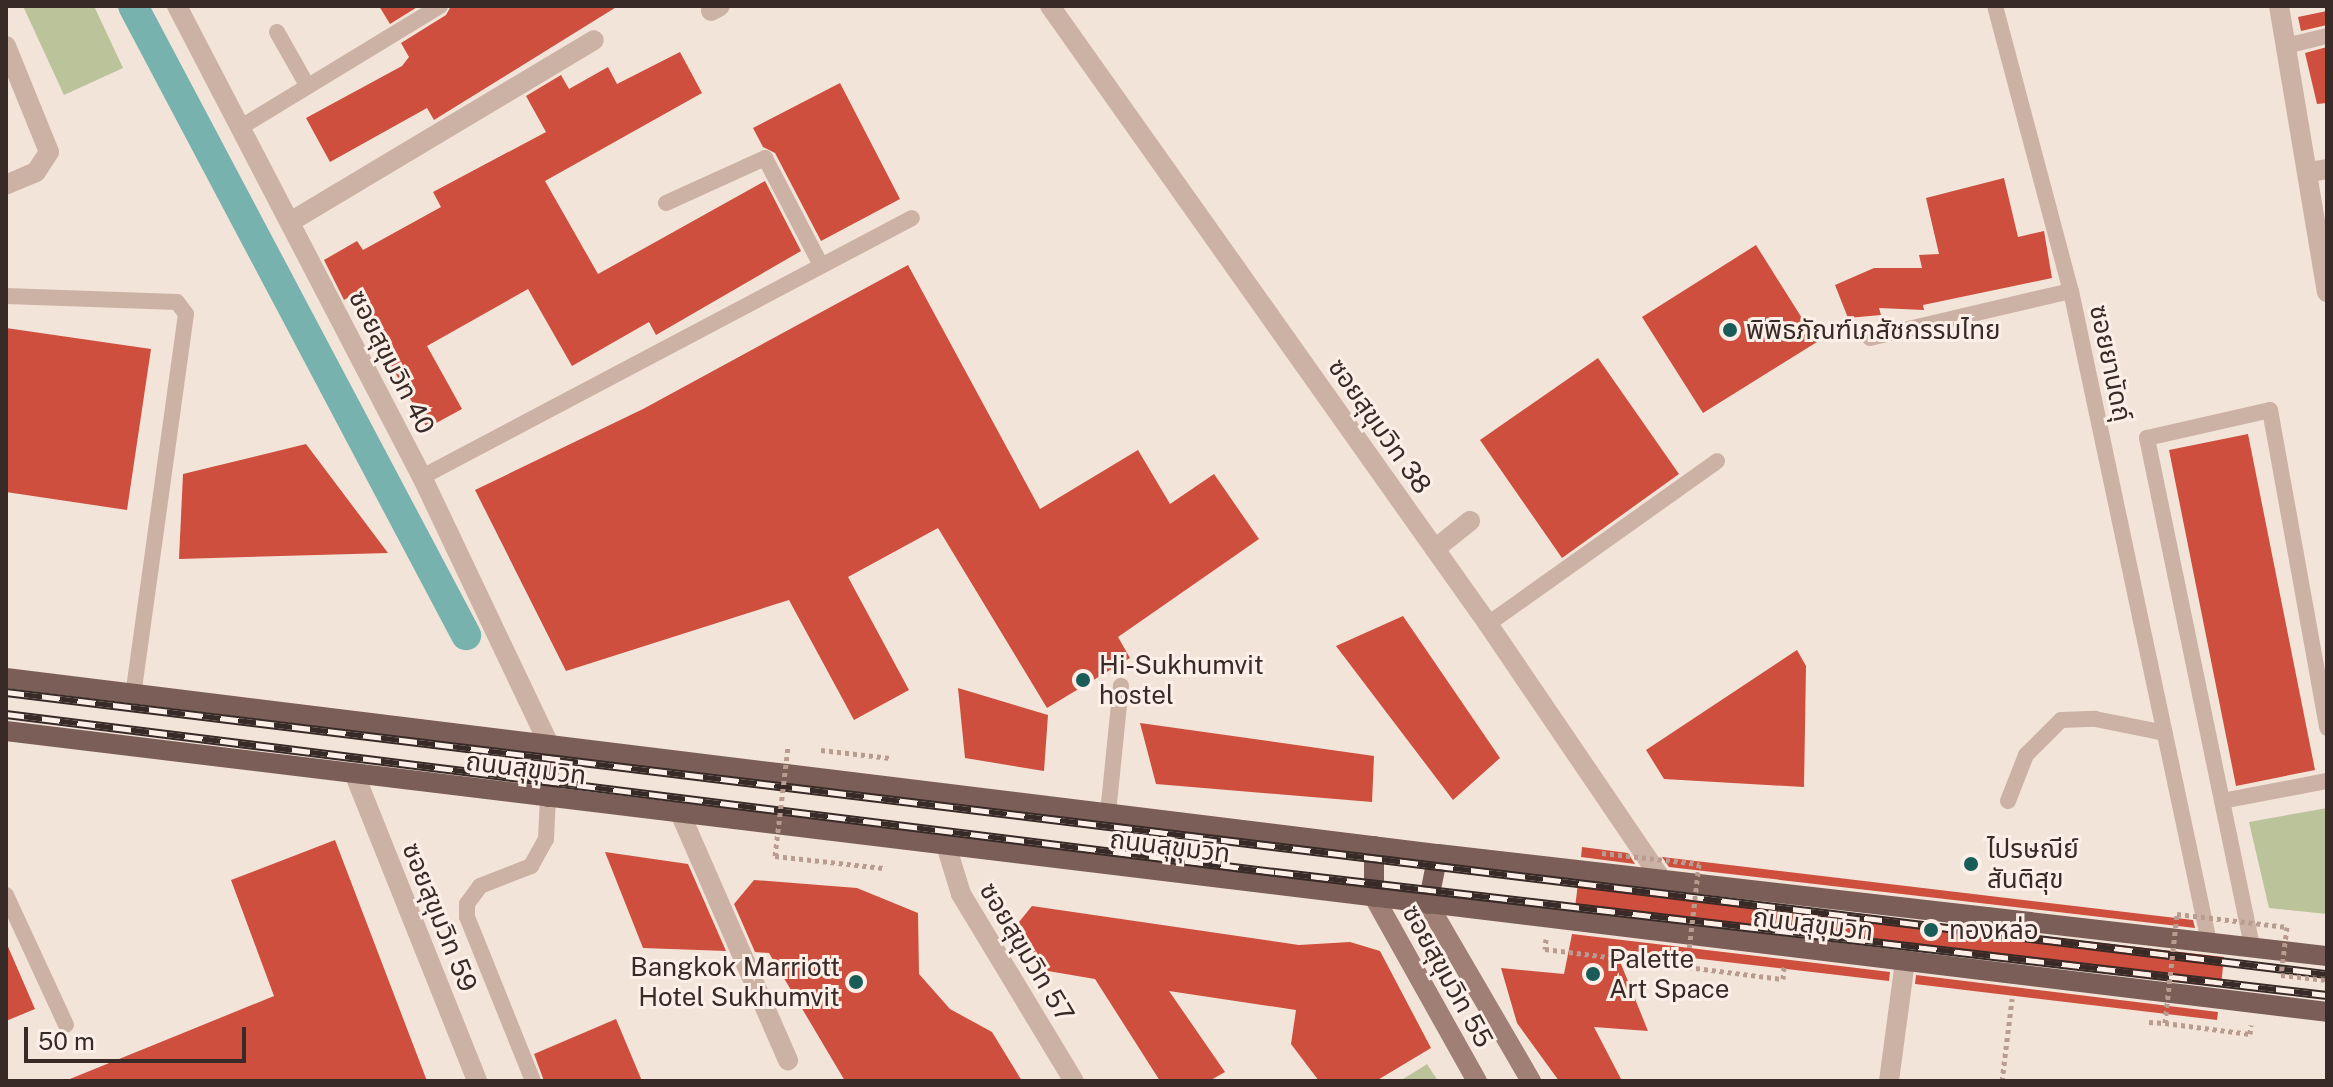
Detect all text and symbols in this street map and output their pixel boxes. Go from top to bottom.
street label: ซอยสุขุมวิท 40 [342,285,442,439]
street label: ซอยยานัดถุ์ [2083,302,2139,424]
place label: พิพิธภัณฑ์เภสัชกรรมไทย [1746,314,2001,346]
marker: พิพิธภัณฑ์เภสัชกรรมไทย [1721,321,1739,339]
street label: ซอยสุขุมวิท 38 [1322,352,1438,500]
place label: Hi-Sukhumvit hostel [1099,649,1264,710]
marker: Hi-Sukhumvit hostel [1074,671,1092,689]
street label: ถนนสุขุมวิท [464,745,588,791]
street label: ถนนสุขุมวิท [1108,823,1232,869]
place label: ไปรษณีย์ สันติสุข [1987,833,2079,894]
street label: ซอยสุขุมวิท 59 [396,838,484,996]
marker: ไปรษณีย์ สันติสุข [1962,855,1980,873]
street label: ซอยสุขุมวิท 57 [973,877,1081,1027]
street label: ซอยสุขุมวิท 55 [1396,899,1500,1053]
street label: ถนนสุขุมวิท [1751,901,1875,947]
place label: ทองหล่อ [1949,914,2039,946]
marker: ทองหล่อ [1920,919,1942,941]
place label: Palette Art Space [1609,943,1730,1004]
place label: Bangkok Marriott Hotel Sukhumvit [630,951,840,1012]
marker: Palette Art Space [1584,965,1602,983]
marker: Bangkok Marriott Hotel Sukhumvit [847,973,865,991]
scale bar [28,1011,250,1061]
text: 50 m [38,1027,95,1055]

